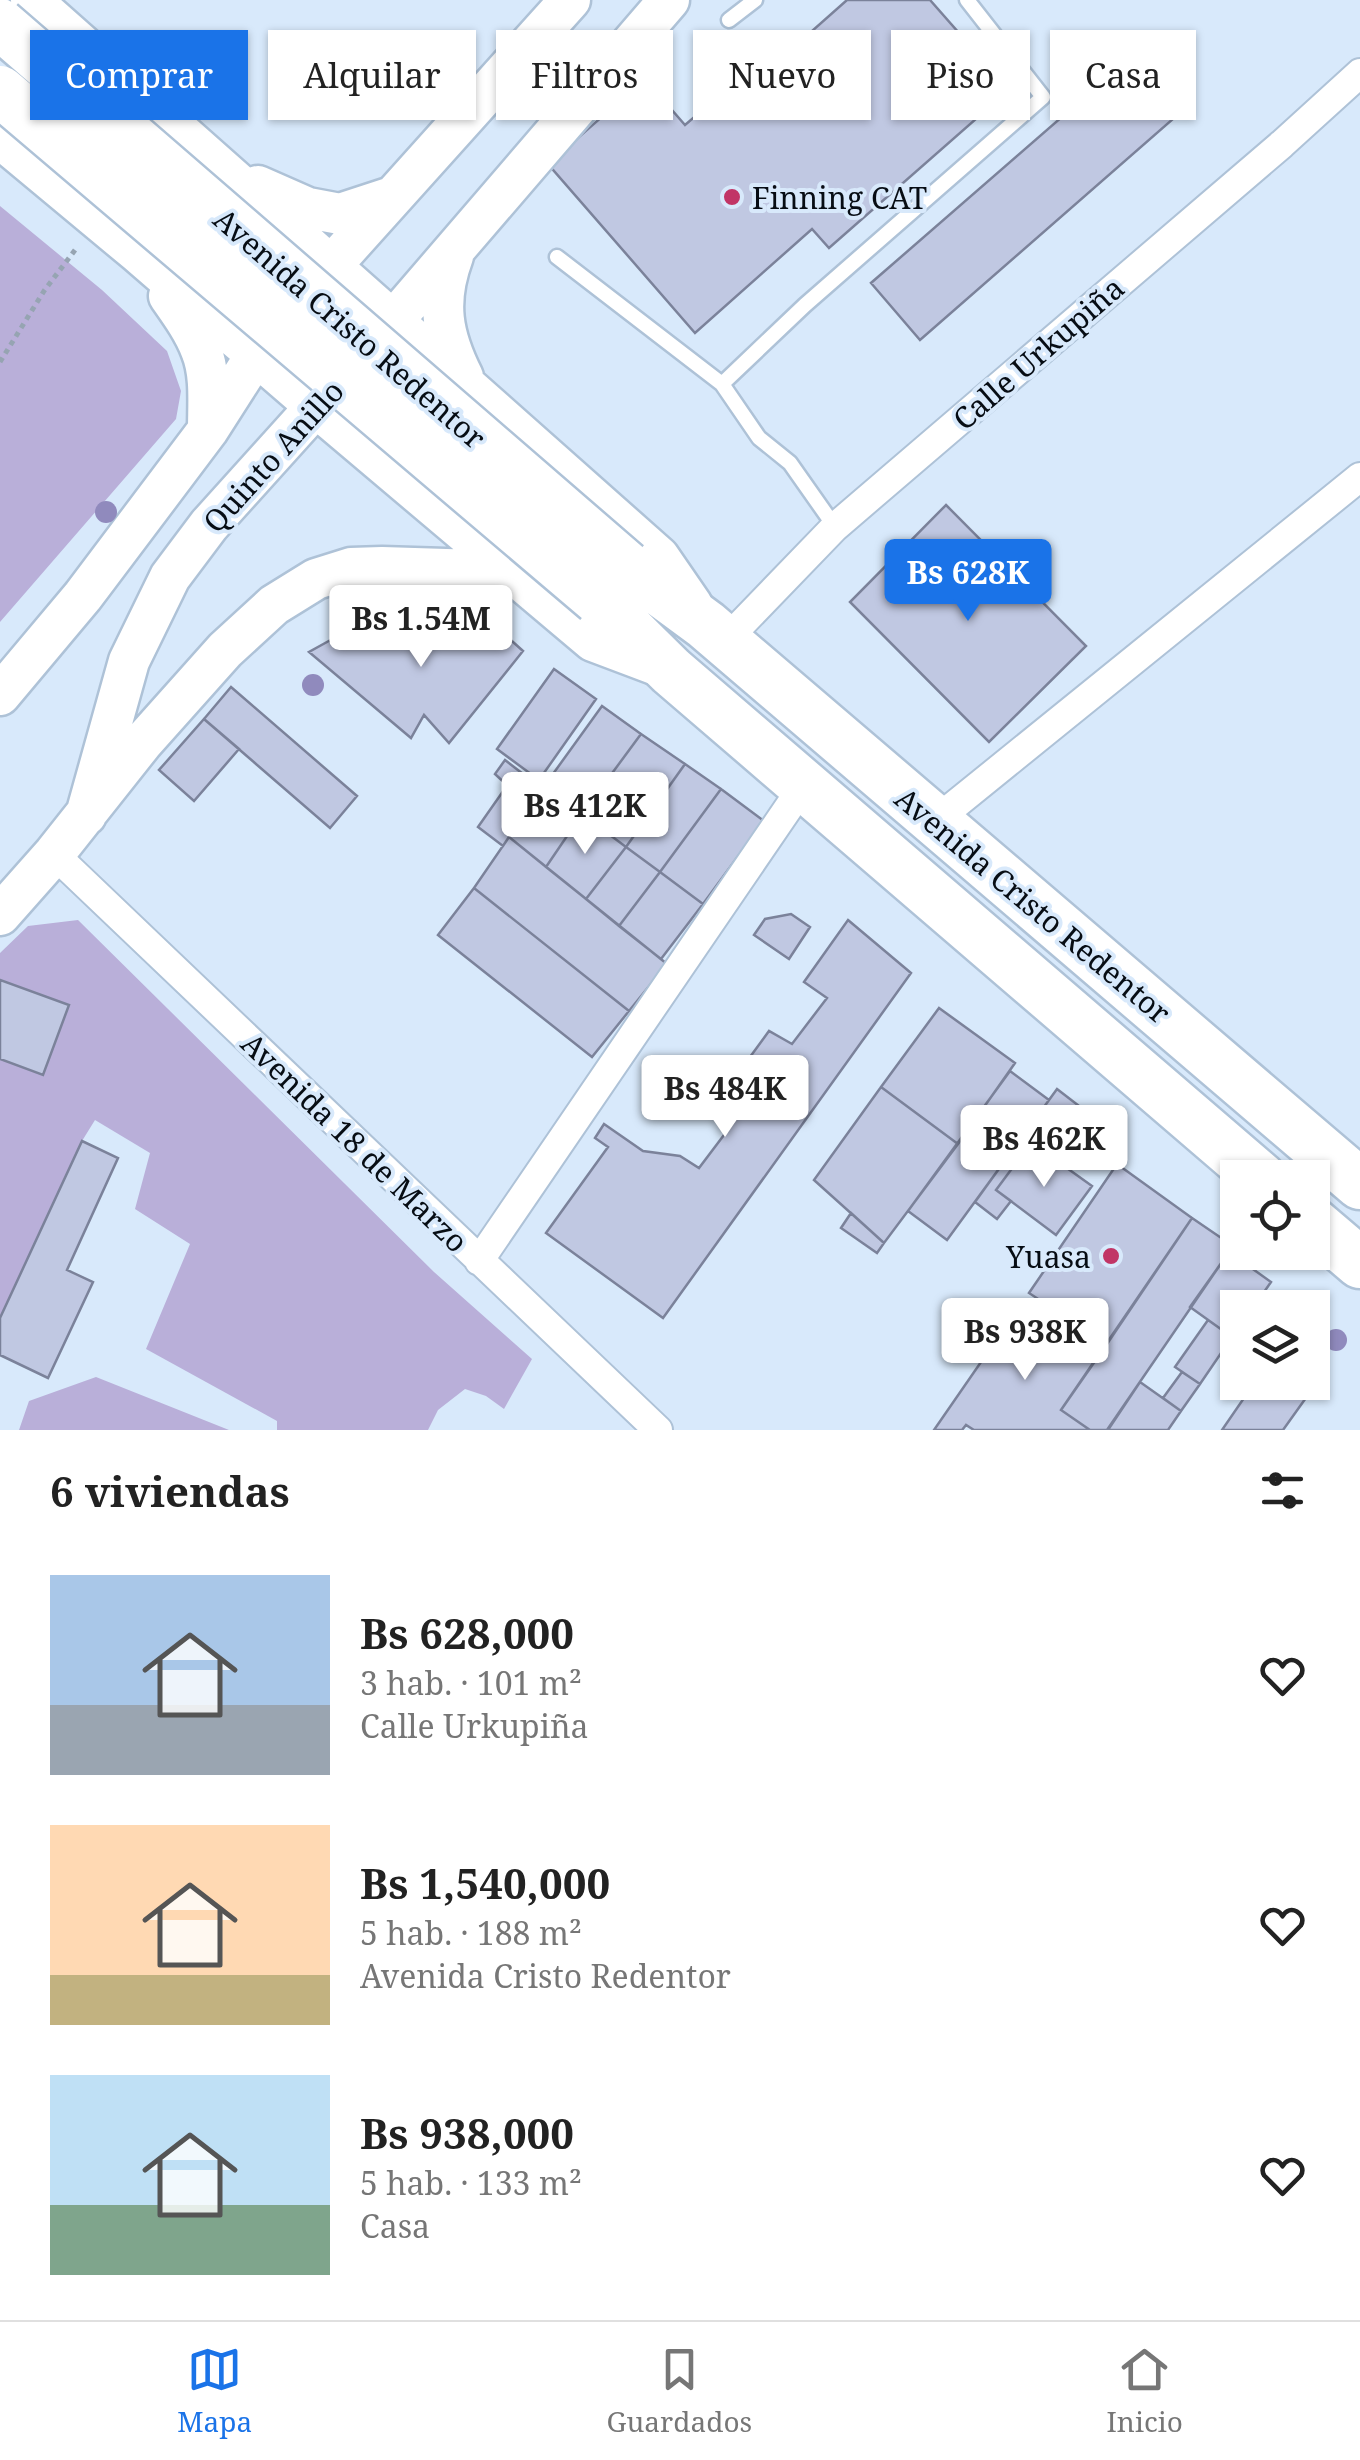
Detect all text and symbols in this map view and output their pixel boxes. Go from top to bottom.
chip: Comprar [30,30,248,120]
chip: Alquilar [268,30,476,120]
chip: Filtros [496,30,673,120]
chip: Nuevo [693,30,871,120]
chip: Piso [891,30,1030,120]
chip: Casa [1050,30,1196,120]
place label: Finning CAT [752,177,927,218]
marker: Finning CAT [721,186,743,208]
street label: Avenida Cristo Redentor [205,198,495,458]
street label: Calle Urkupiña [944,267,1132,439]
street label: Quinto Anillo [194,371,352,541]
pin: Bs 628K [876,539,1060,624]
text: Bs 628K [907,550,1029,593]
pin: Bs 1.54M [318,585,524,670]
text: Bs 1.54M [351,596,491,639]
pin: Bs 412K [493,772,677,857]
street label: Avenida Cristo Redentor [887,778,1179,1032]
text: Bs 412K [524,783,646,826]
street label: Avenida 18 de Marzo [233,1023,477,1261]
pin: Bs 484K [633,1055,817,1140]
text: Bs 484K [664,1066,786,1109]
pin: Bs 462K [952,1105,1136,1190]
text: Bs 462K [983,1116,1105,1159]
map controls [1220,1160,1330,1400]
button: locate [1220,1160,1330,1270]
place label: Yuasa [1005,1236,1091,1277]
marker: Yuasa [1100,1245,1122,1267]
button: layers [1220,1290,1330,1400]
pin: Bs 938K [933,1298,1117,1383]
text: Bs 938K [964,1309,1086,1352]
text: 6 viviendas [50,1462,290,1519]
icon: filters [1255,1463,1310,1518]
text: Bs 628,000 [360,1604,574,1661]
icon: home [130,1615,250,1735]
icon: heart [1255,1648,1310,1703]
text: 3 hab. · 101 m² [360,1661,582,1704]
text: Calle Urkupiña [360,1704,589,1747]
text: Bs 1,540,000 [360,1854,610,1911]
icon: home [130,1865,250,1985]
icon: heart [1255,1898,1310,1953]
text: 5 hab. · 188 m² [360,1911,582,1954]
text: Avenida Cristo Redentor [360,1954,731,1997]
text: Bs 938,000 [360,2104,574,2161]
icon: home [130,2115,250,2235]
icon: heart [1255,2148,1310,2203]
text: 5 hab. · 133 m² [360,2161,582,2204]
text: Casa [360,2204,430,2247]
tab: Mapa [177,2342,252,2440]
tab: Guardados [607,2342,752,2440]
tab: Inicio [1107,2342,1183,2440]

